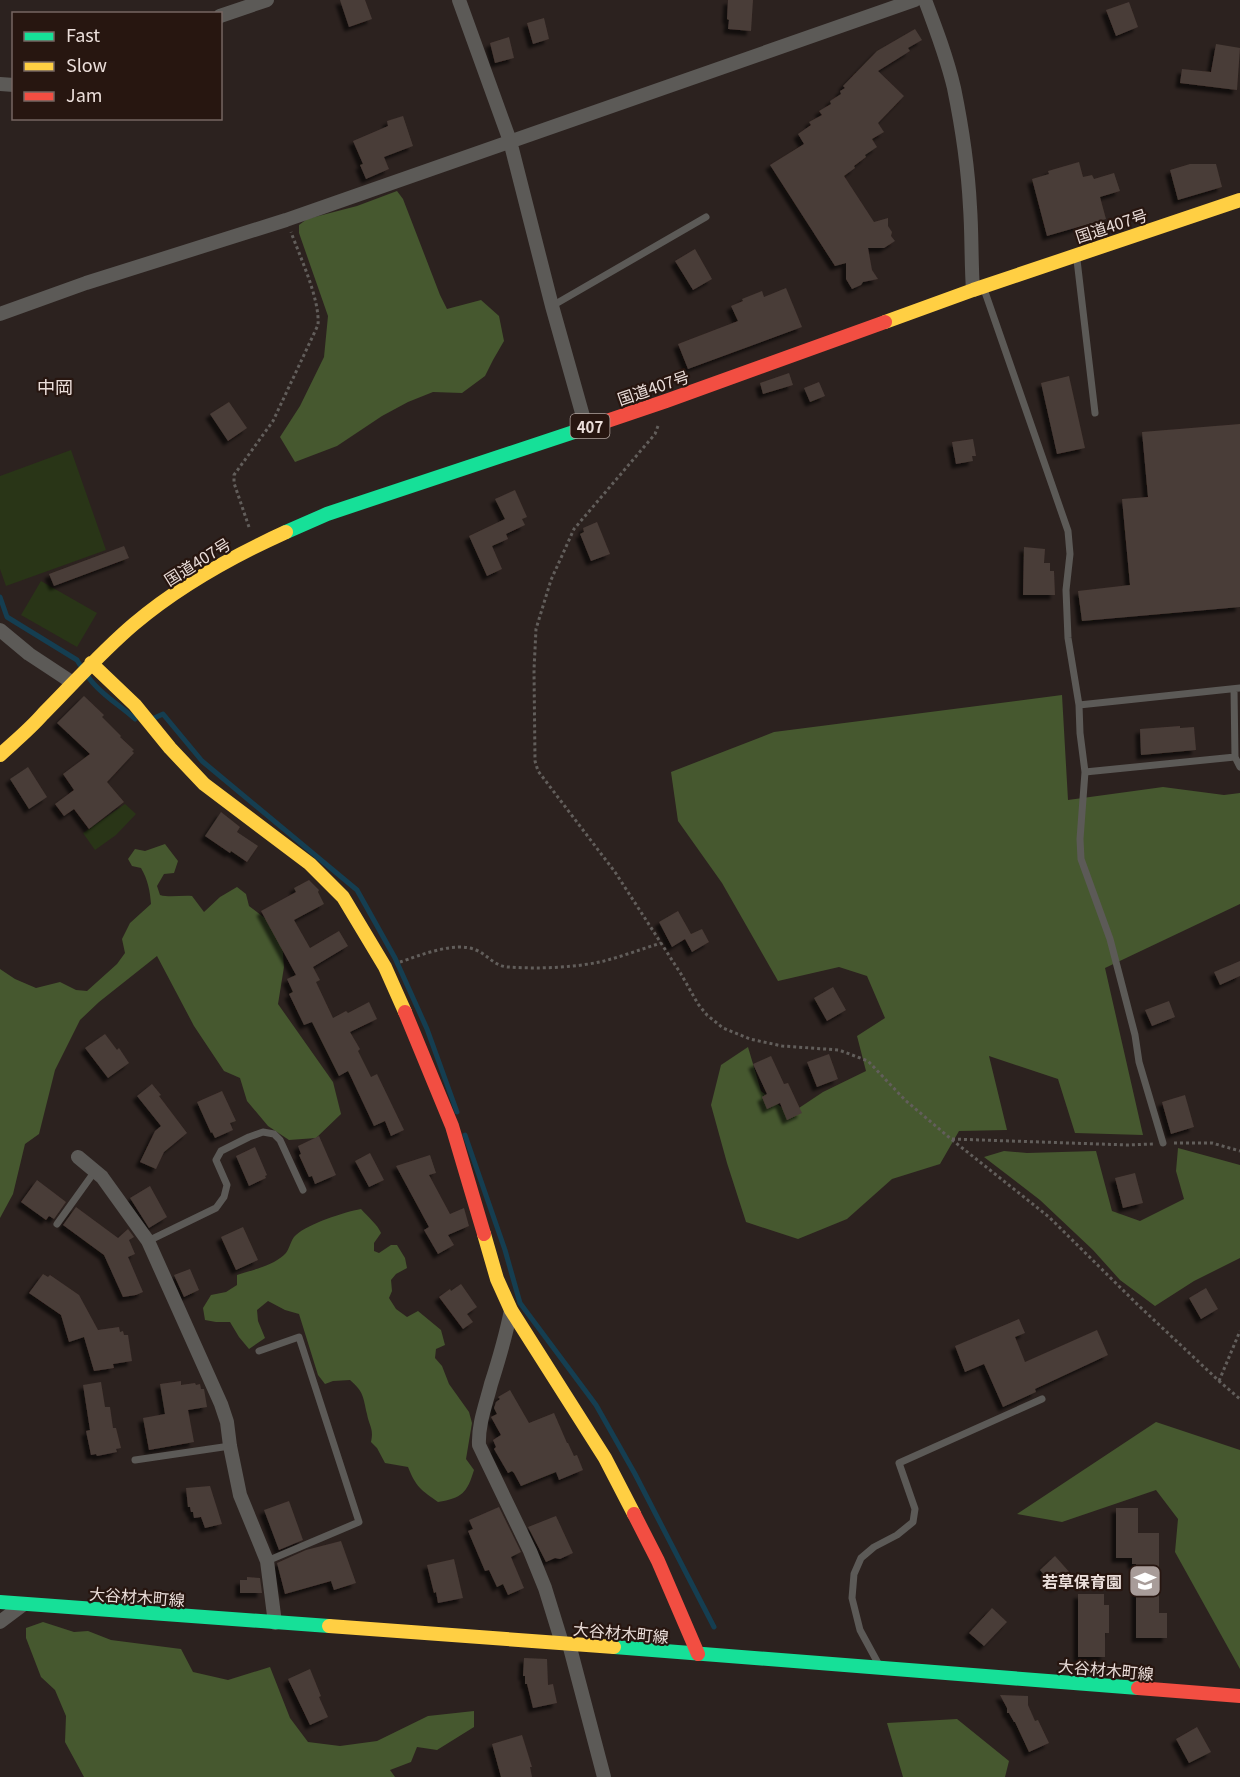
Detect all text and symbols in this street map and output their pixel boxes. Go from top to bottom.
legend [12,12,222,120]
text: Fast [66,21,100,47]
text: Slow [66,51,107,77]
text: Jam [66,81,102,107]
street label: 国道407号 [1072,202,1150,248]
street label: 国道407号 [614,364,692,410]
district label: 中岡 [37,373,73,399]
road number: 407 [570,414,610,438]
street label: 国道407号 [159,531,235,591]
school or university icon: 若草保育園 [1127,1563,1163,1599]
place label: 若草保育園 [1042,1569,1122,1593]
street label: 大谷材木町線 [88,1581,186,1611]
street label: 大谷材木町線 [572,1616,670,1648]
street label: 大谷材木町線 [1057,1653,1155,1685]

